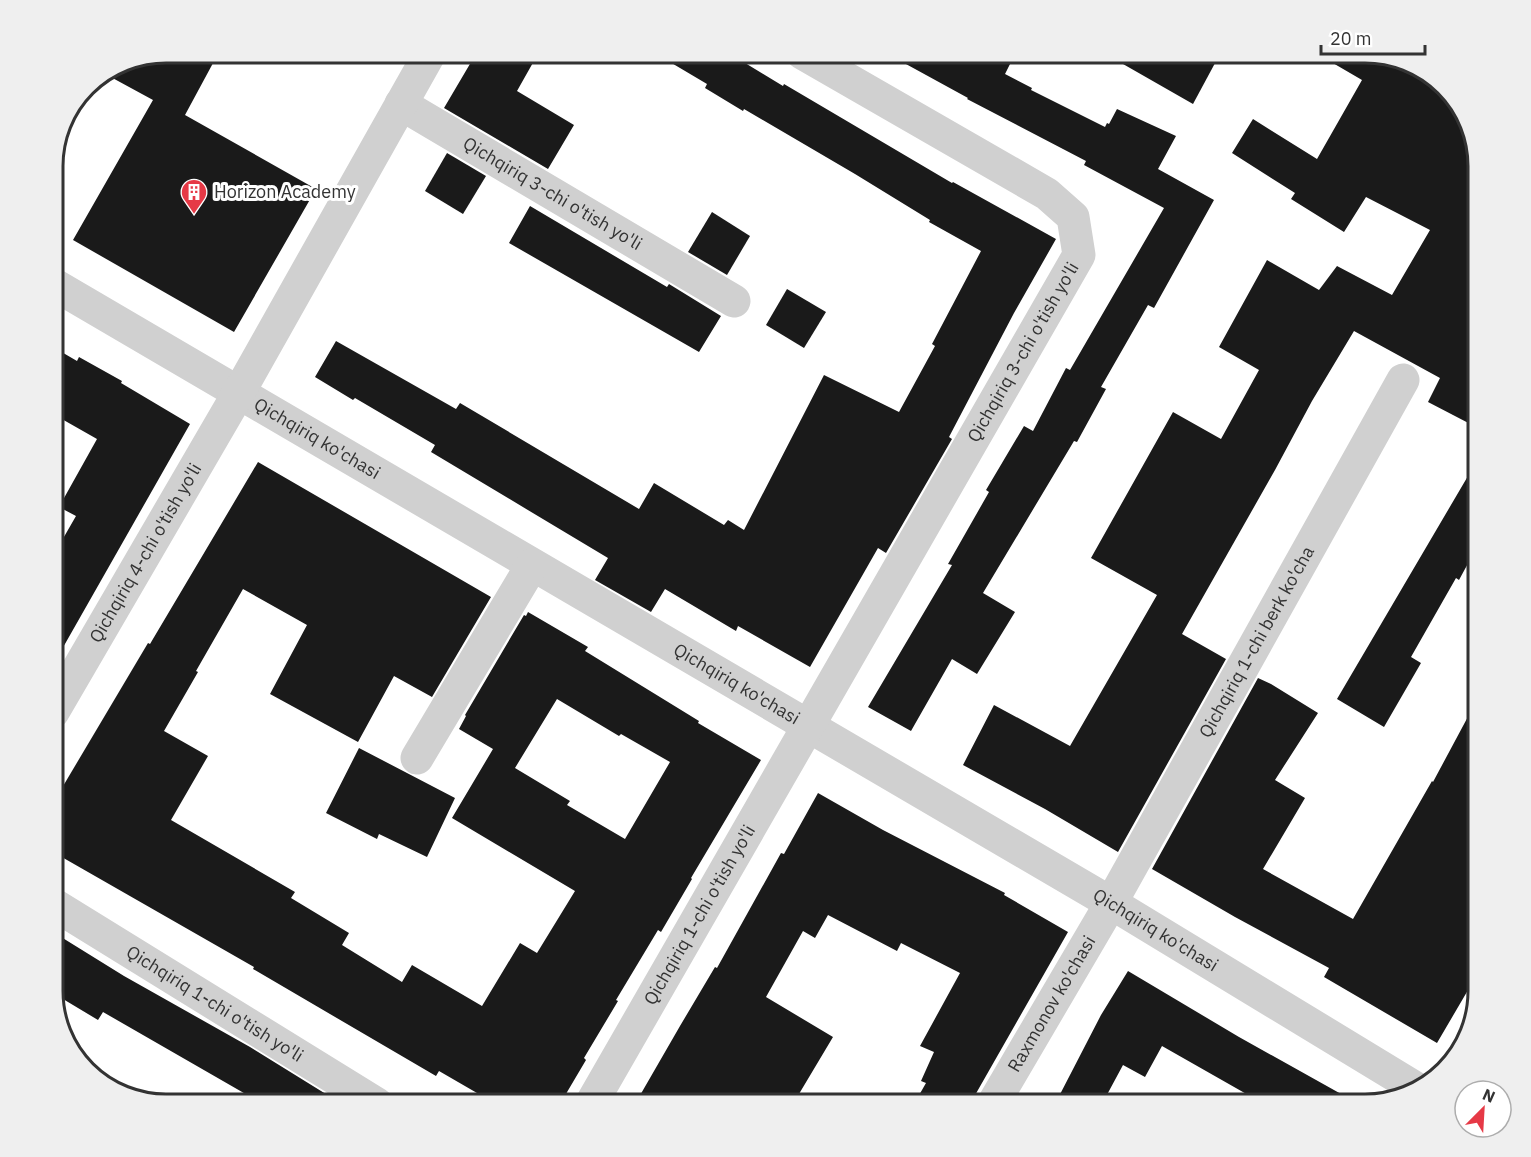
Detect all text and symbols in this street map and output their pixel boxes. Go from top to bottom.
scale bar [1321,18,1424,56]
text: 20 m [1330,27,1372,50]
street label: Qichqiriq 3-chi o'tish yo'li [459,131,646,255]
building icon: Horizon Academy [179,177,209,215]
place label: Horizon Academy [214,180,356,203]
street label: Qichqiriq 3-chi o'tish yo'li [962,258,1083,446]
street label: Qichqiriq ko'chasi [250,392,385,484]
street label: Qichqiriq 4-chi o'tish yo'li [84,459,206,647]
street label: Qichqiriq 1-chi berk ko'cha [1194,541,1319,742]
street label: Qichqiriq ko'chasi [670,638,804,729]
street label: Qichqiriq 1-chi o'tish yo'li [638,821,760,1009]
street label: Qichqiriq ko'chasi [1089,883,1223,976]
street label: Raxmonov ko'chasi [1002,931,1100,1076]
street label: Qichqiriq 1-chi o'tish yo'li [122,940,308,1067]
north arrow [1453,1079,1513,1139]
text: N [1480,1084,1498,1107]

